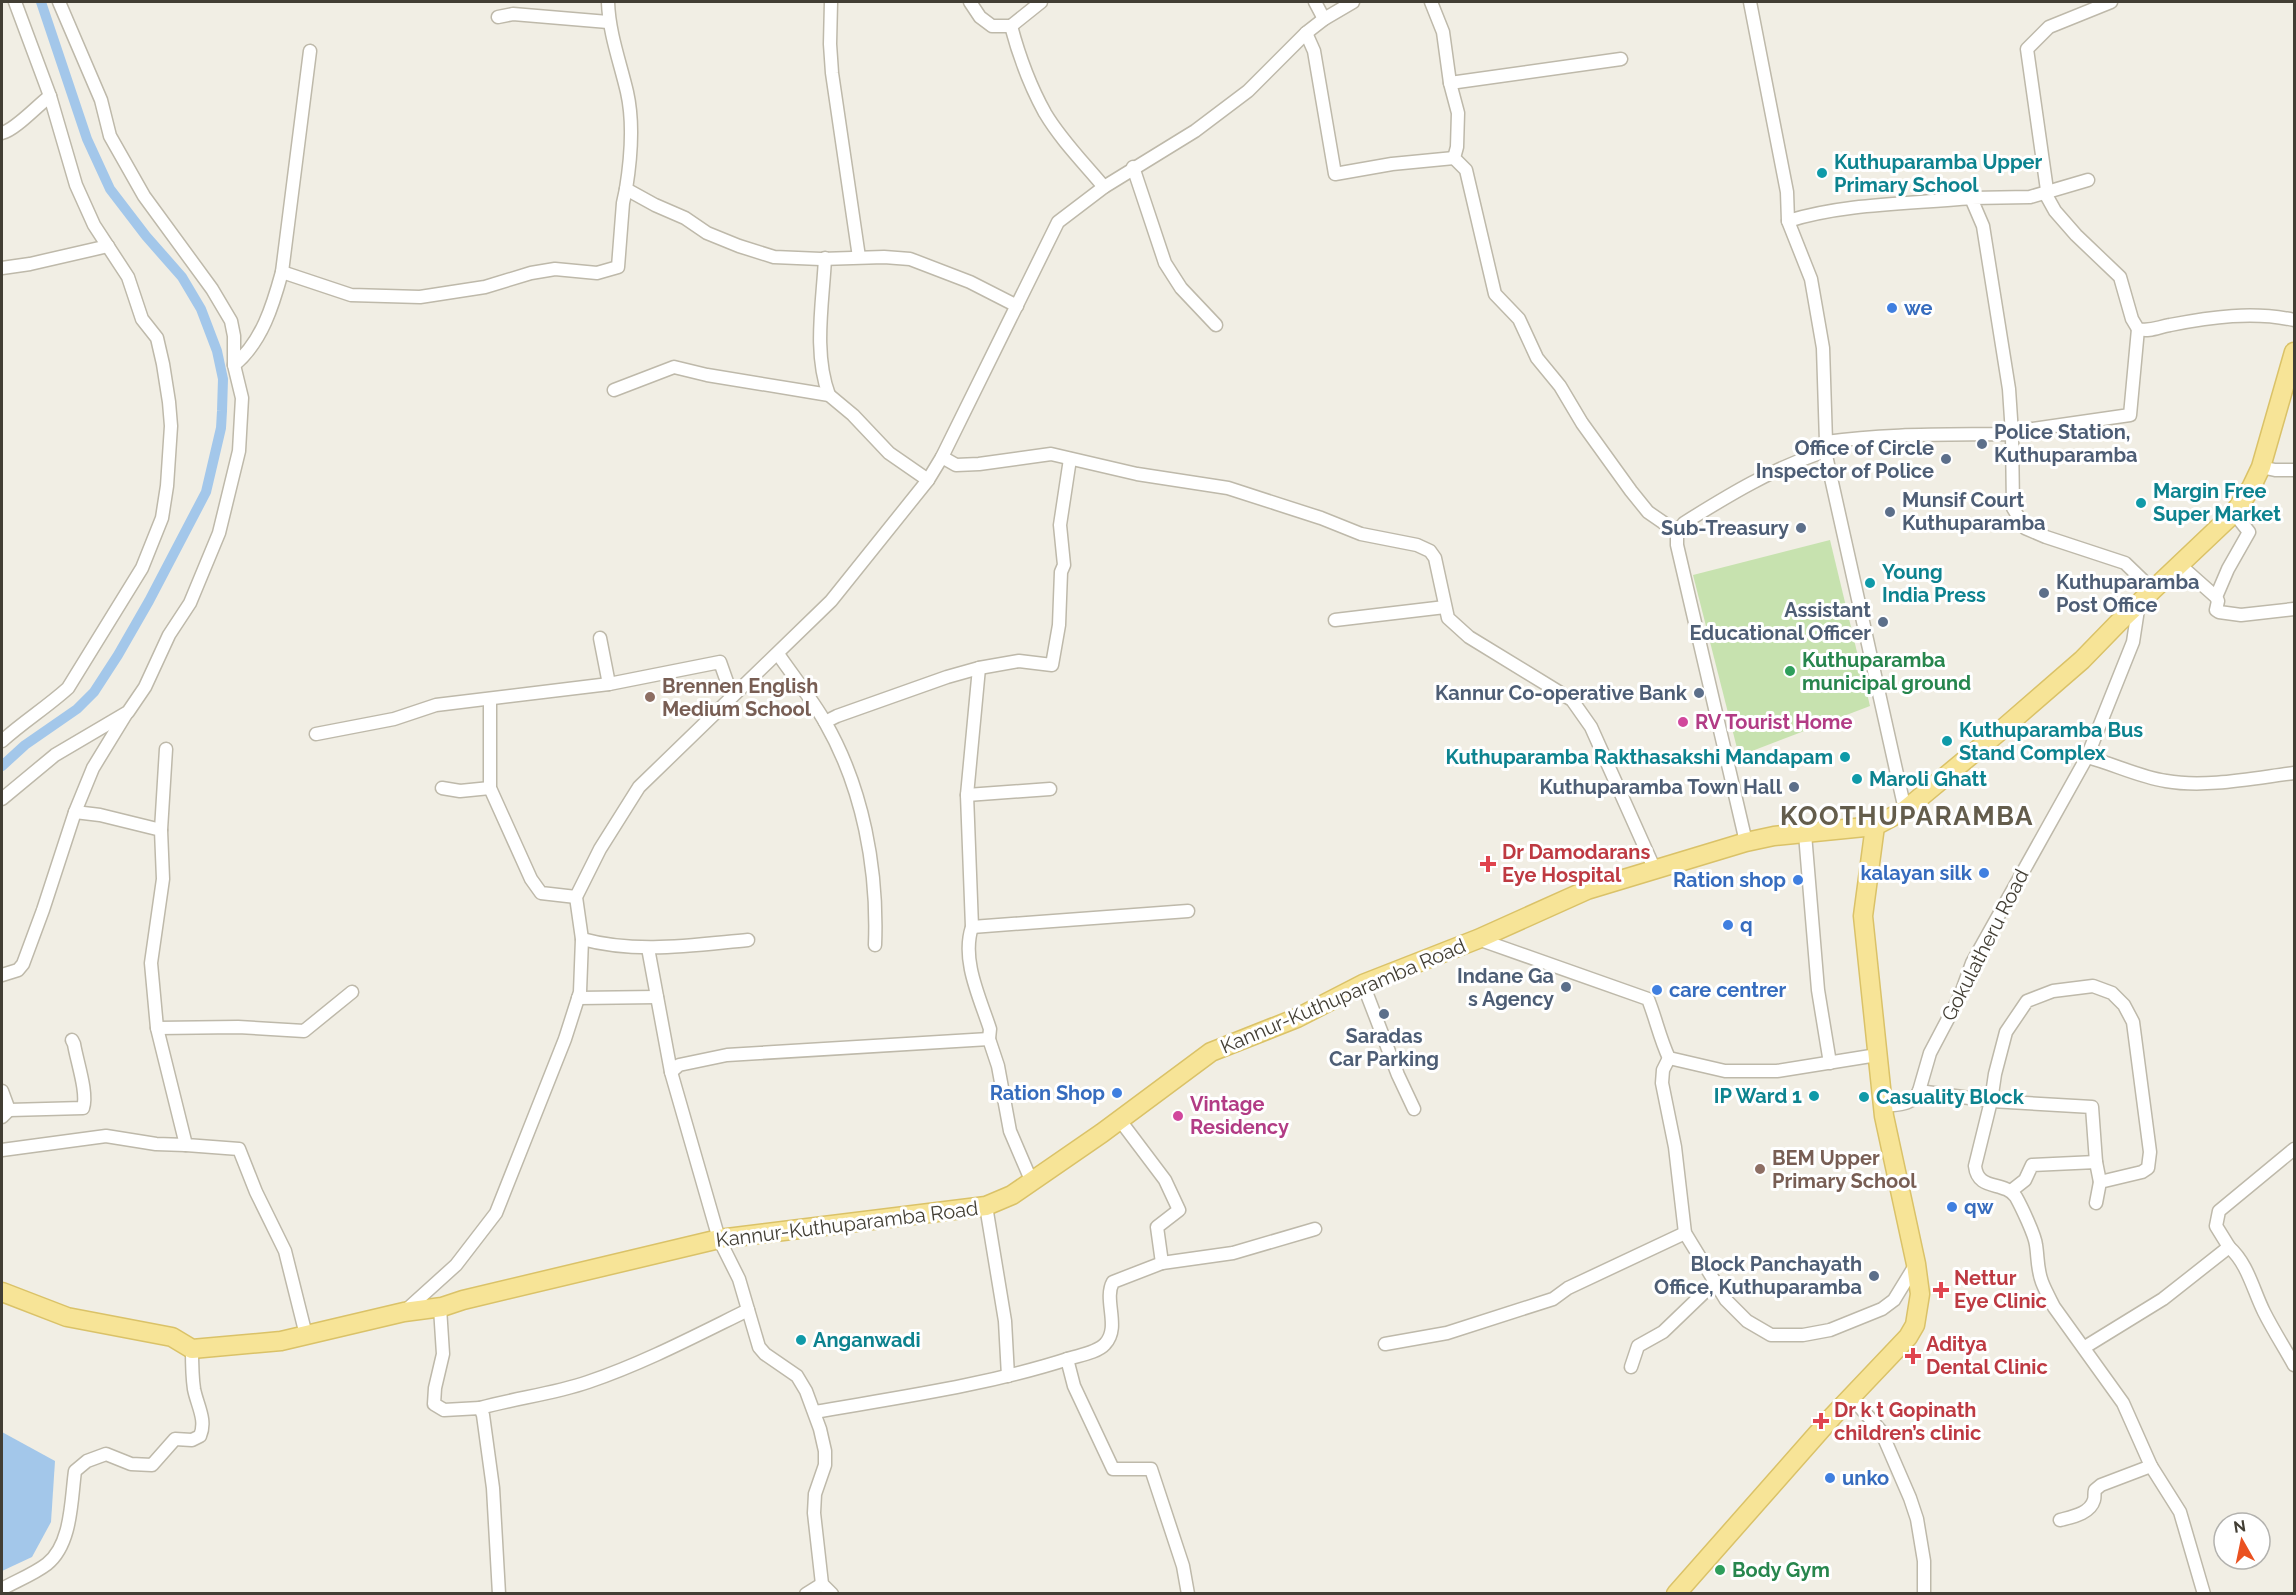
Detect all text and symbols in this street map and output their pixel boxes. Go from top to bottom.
place label: Kuthuparamba Upper Primary School [1834,150,2043,197]
marker: Kuthuparamba Upper Primary School [1815,166,1829,180]
place label: we [1904,296,1932,320]
marker: we [1885,301,1899,315]
place label: Police Station, Kuthuparamba [1994,420,2138,467]
place label: Office of Circle Inspector of Police [1756,436,1934,483]
marker: Police Station, Kuthuparamba [1975,437,1989,451]
marker: Office of Circle Inspector of Police [1939,452,1953,466]
place label: Margin Free Super Market [2153,479,2281,526]
place label: Munsif Court Kuthuparamba [1902,488,2046,535]
marker: Margin Free Super Market [2134,496,2148,510]
marker: Munsif Court Kuthuparamba [1883,505,1897,519]
place label: Sub-Treasury [1661,516,1789,540]
marker: Sub-Treasury [1794,521,1808,535]
place label: Young India Press [1882,560,1986,607]
place label: Kuthuparamba Post Office [2056,570,2200,617]
marker: Young India Press [1863,576,1877,590]
marker: Kuthuparamba Post Office [2037,586,2051,600]
place label: Assistant Educational Officer [1690,598,1871,645]
marker: Assistant Educational Officer [1876,615,1890,629]
place label: Kuthuparamba municipal ground [1802,648,1971,695]
marker: Kuthuparamba municipal ground [1783,664,1797,678]
place label: Brennen English Medium School [662,674,818,721]
place label: Kannur Co-operative Bank [1435,681,1688,705]
marker: Kannur Co-operative Bank [1692,686,1706,700]
marker: Brennen English Medium School [643,690,657,704]
place label: RV Tourist Home [1695,710,1852,734]
marker: RV Tourist Home [1676,715,1690,729]
place label: Kuthuparamba Bus Stand Complex [1959,718,2143,765]
marker: Kuthuparamba Bus Stand Complex [1940,734,1954,748]
place label: Kuthuparamba Rakthasakshi Mandapam [1445,745,1833,769]
marker: Kuthuparamba Rakthasakshi Mandapam [1838,750,1852,764]
place label: Maroli Ghatt [1869,767,1987,791]
marker: Maroli Ghatt [1850,772,1864,786]
place label: Kuthuparamba Town Hall [1539,775,1783,799]
marker: Kuthuparamba Town Hall [1787,780,1801,794]
district label: KOOTHUPARAMBA [1780,801,2034,831]
place label: Dr Damodarans Eye Hospital [1502,840,1650,887]
marker: Dr Damodarans Eye Hospital [1479,855,1497,873]
place label: kalayan silk [1860,861,1973,885]
street label: Gokulatheru Road [1936,865,2034,1025]
marker: kalayan silk [1977,866,1991,880]
place label: Ration shop [1673,868,1786,892]
marker: Ration shop [1791,873,1805,887]
place label: q [1740,913,1753,937]
marker: q [1721,918,1735,932]
street label: Kannur-Kuthuparamba Road [1217,933,1469,1059]
place label: Indane Ga s Agency [1457,964,1554,1011]
place label: care centrer [1669,978,1787,1002]
marker: Indane Ga s Agency [1559,980,1573,994]
marker: care centrer [1650,983,1664,997]
marker: Saradas Car Parking [1377,1007,1391,1021]
place label: Saradas Car Parking [1329,1024,1439,1071]
place label: Ration Shop [990,1081,1105,1105]
place label: IP Ward 1 [1714,1084,1802,1108]
place label: Casuality Block [1876,1085,2025,1109]
marker: Ration Shop [1110,1086,1124,1100]
marker: IP Ward 1 [1807,1089,1821,1103]
marker: Casuality Block [1857,1090,1871,1104]
place label: Vintage Residency [1190,1092,1289,1139]
marker: Vintage Residency [1171,1109,1185,1123]
place label: BEM Upper Primary School [1772,1146,1917,1193]
marker: BEM Upper Primary School [1753,1162,1767,1176]
place label: qw [1964,1195,1994,1219]
street label: Kannur-Kuthuparamba Road [714,1196,980,1252]
marker: qw [1945,1200,1959,1214]
place label: Block Panchayath Office, Kuthuparamba [1654,1252,1862,1299]
place label: Nettur Eye Clinic [1954,1266,2047,1313]
marker: Block Panchayath Office, Kuthuparamba [1867,1269,1881,1283]
marker: Nettur Eye Clinic [1932,1281,1950,1299]
place label: Anganwadi [813,1328,921,1352]
place label: Aditya Dental Clinic [1926,1332,2048,1379]
marker: Anganwadi [794,1333,808,1347]
marker: Aditya Dental Clinic [1904,1347,1922,1365]
place label: Dr k t Gopinath children’s clinic [1834,1398,1981,1445]
marker: Dr k t Gopinath children’s clinic [1812,1412,1830,1430]
place label: unko [1842,1466,1889,1490]
marker: unko [1823,1471,1837,1485]
north arrow [2212,1511,2272,1571]
text: N [2232,1516,2247,1537]
place label: Body Gym [1732,1558,1830,1582]
marker: Body Gym [1713,1563,1727,1577]

